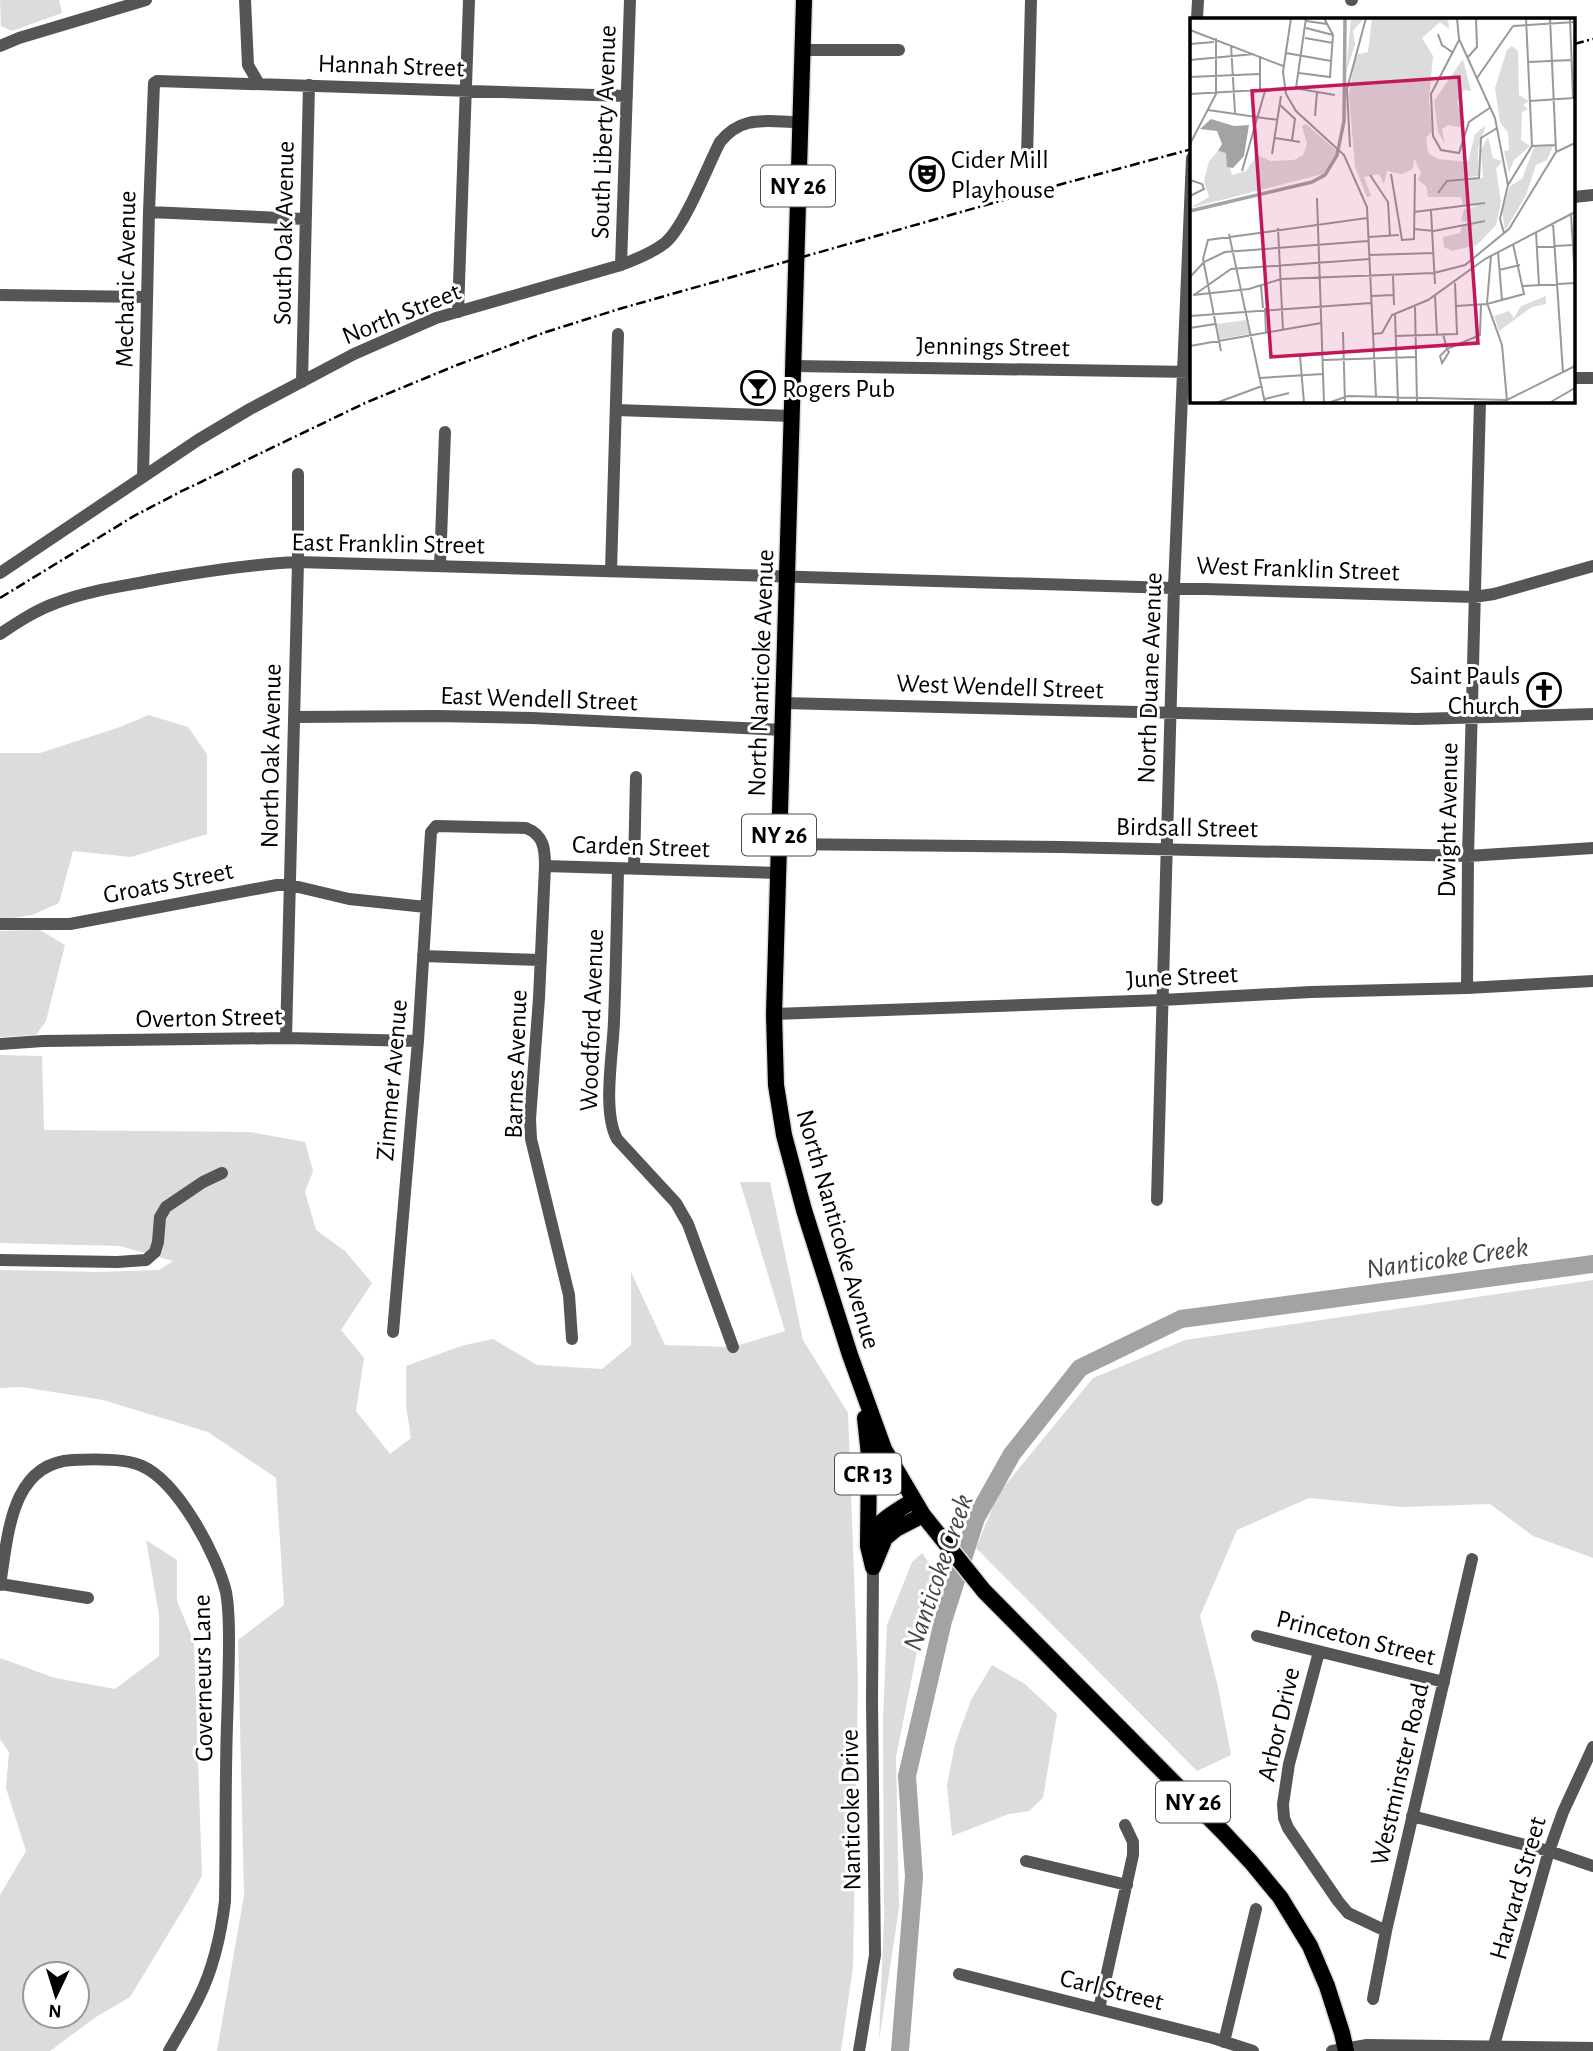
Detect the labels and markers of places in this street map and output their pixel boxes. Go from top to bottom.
place label: Cider Mill Playhouse [951,147,1055,203]
theatre icon: Cider Mill Playhouse [908,155,946,193]
bar icon: Rogers Pub [739,369,777,407]
place label: Rogers Pub [782,376,895,402]
place label: Saint Pauls Church [1410,663,1520,719]
church icon: Saint Pauls Church [1525,671,1563,709]

